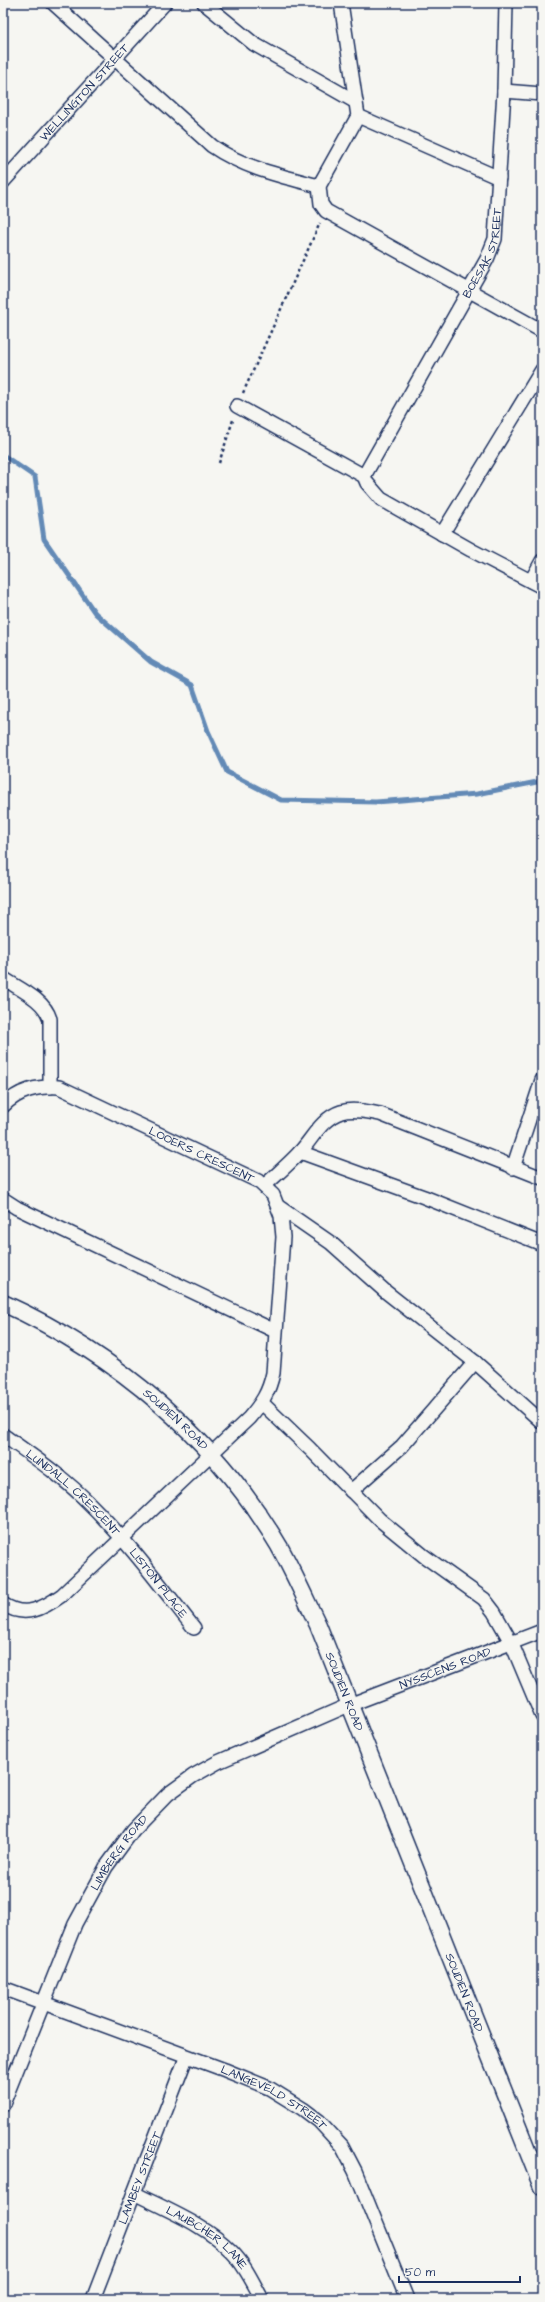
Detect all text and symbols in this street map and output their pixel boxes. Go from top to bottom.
street label: WELLINGTON STREET [36,39,133,145]
street label: BOESAK STREET [458,207,505,301]
street label: LOOERS CRESCENT [146,1122,258,1187]
street label: SOUDIEN ROAD [139,1384,212,1454]
street label: LUNDALL CRESCENT [23,1445,125,1540]
street label: LISTON PLACE [125,1545,192,1622]
street label: NYSSCENS ROAD [397,1643,494,1693]
street label: SOUDIEN ROAD [321,1649,368,1734]
street label: LIMBERG ROAD [86,1811,152,1893]
street label: SOUDIEN ROAD [441,1950,488,2035]
street label: LANGEVELD STREET [218,2061,332,2134]
street label: LAMBEY STREET [114,2128,166,2227]
street label: LAUBCHER LANE [163,2202,251,2273]
scale bar [399,2258,520,2284]
text: 50 m [405,2264,436,2281]

